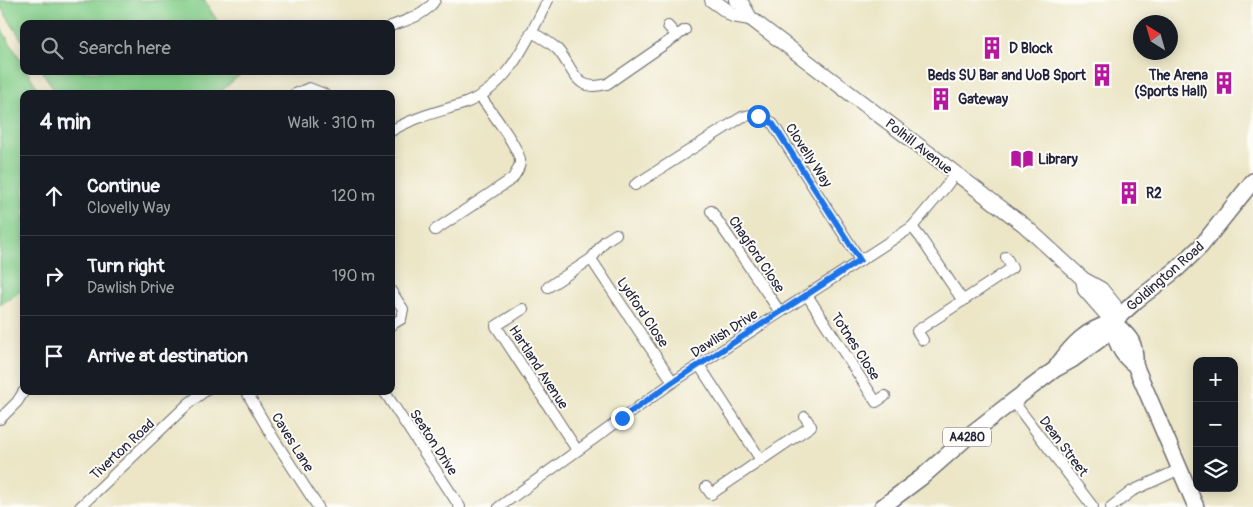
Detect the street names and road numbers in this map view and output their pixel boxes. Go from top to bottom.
street label: Polhill Avenue [882,115,956,178]
street label: Clovelly Way [782,120,836,190]
street label: Chagford Close [725,213,788,296]
street label: Goldington Road [1123,238,1208,315]
street label: Lydford Close [613,274,672,350]
street label: Dawlish Drive [688,305,761,361]
street label: Totnes Close [827,309,884,383]
street label: Hartland Avenue [505,322,572,412]
street label: Seaton Drive [406,406,461,478]
street label: Caves Lane [268,410,317,475]
street label: Dean Street [1036,413,1092,480]
street label: Tiverton Road [87,415,158,483]
road number: A4280 [943,428,991,447]

